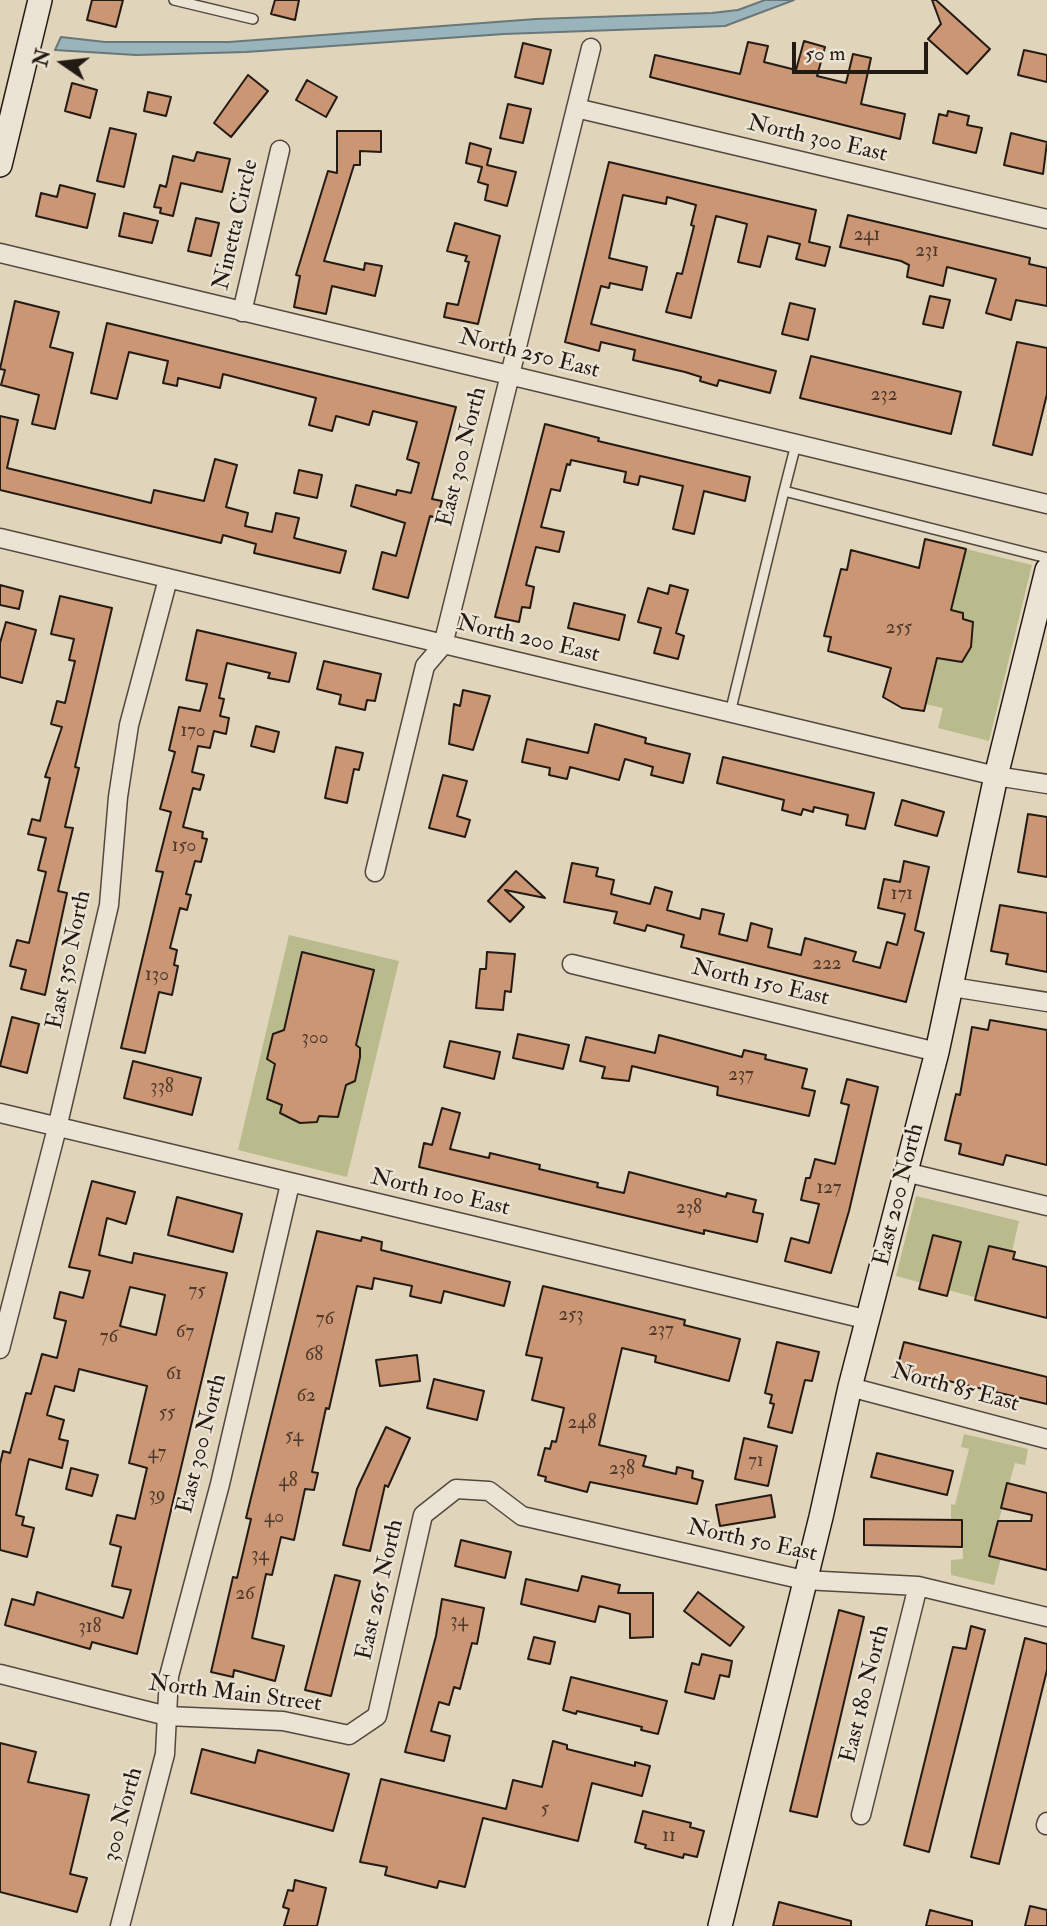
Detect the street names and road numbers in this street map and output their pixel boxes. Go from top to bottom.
street label: North 300 East [744,111,890,169]
street label: Ninetta Circle [209,157,265,293]
street label: North 250 East [456,324,602,386]
street label: East 300 North [432,384,494,530]
street label: North 200 East [454,610,602,670]
street label: East 350 North [42,888,98,1032]
street label: North 150 East [689,955,831,1013]
street label: East 200 North [869,1121,931,1269]
street label: North 100 East [368,1165,512,1223]
street label: North 85 East [888,1359,1022,1419]
street label: East 300 North [172,1371,234,1517]
street label: North 50 East [685,1515,819,1569]
street label: East 265 North [351,1517,411,1663]
street label: East 180 North [836,1622,896,1766]
street label: North Main Street [147,1671,323,1719]
street label: 300 North [98,1765,150,1865]

